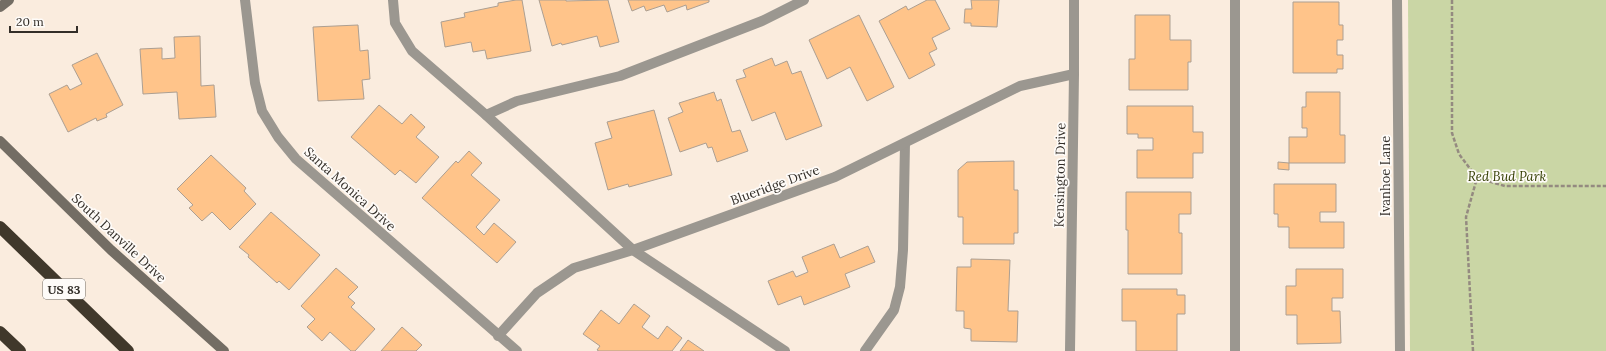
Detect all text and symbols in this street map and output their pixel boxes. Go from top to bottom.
scale bar [10,8,77,34]
text: 20 m [16,14,44,29]
street label: Kensington Drive [1051,122,1069,228]
street label: Ivanhoe Lane [1377,136,1394,216]
street label: Santa Monica Drive [301,143,399,235]
street label: Blueridge Drive [728,161,822,209]
park label: Red Bud Park [1468,168,1546,185]
street label: South Danville Drive [68,190,170,286]
road number: US 83 [43,279,85,299]

